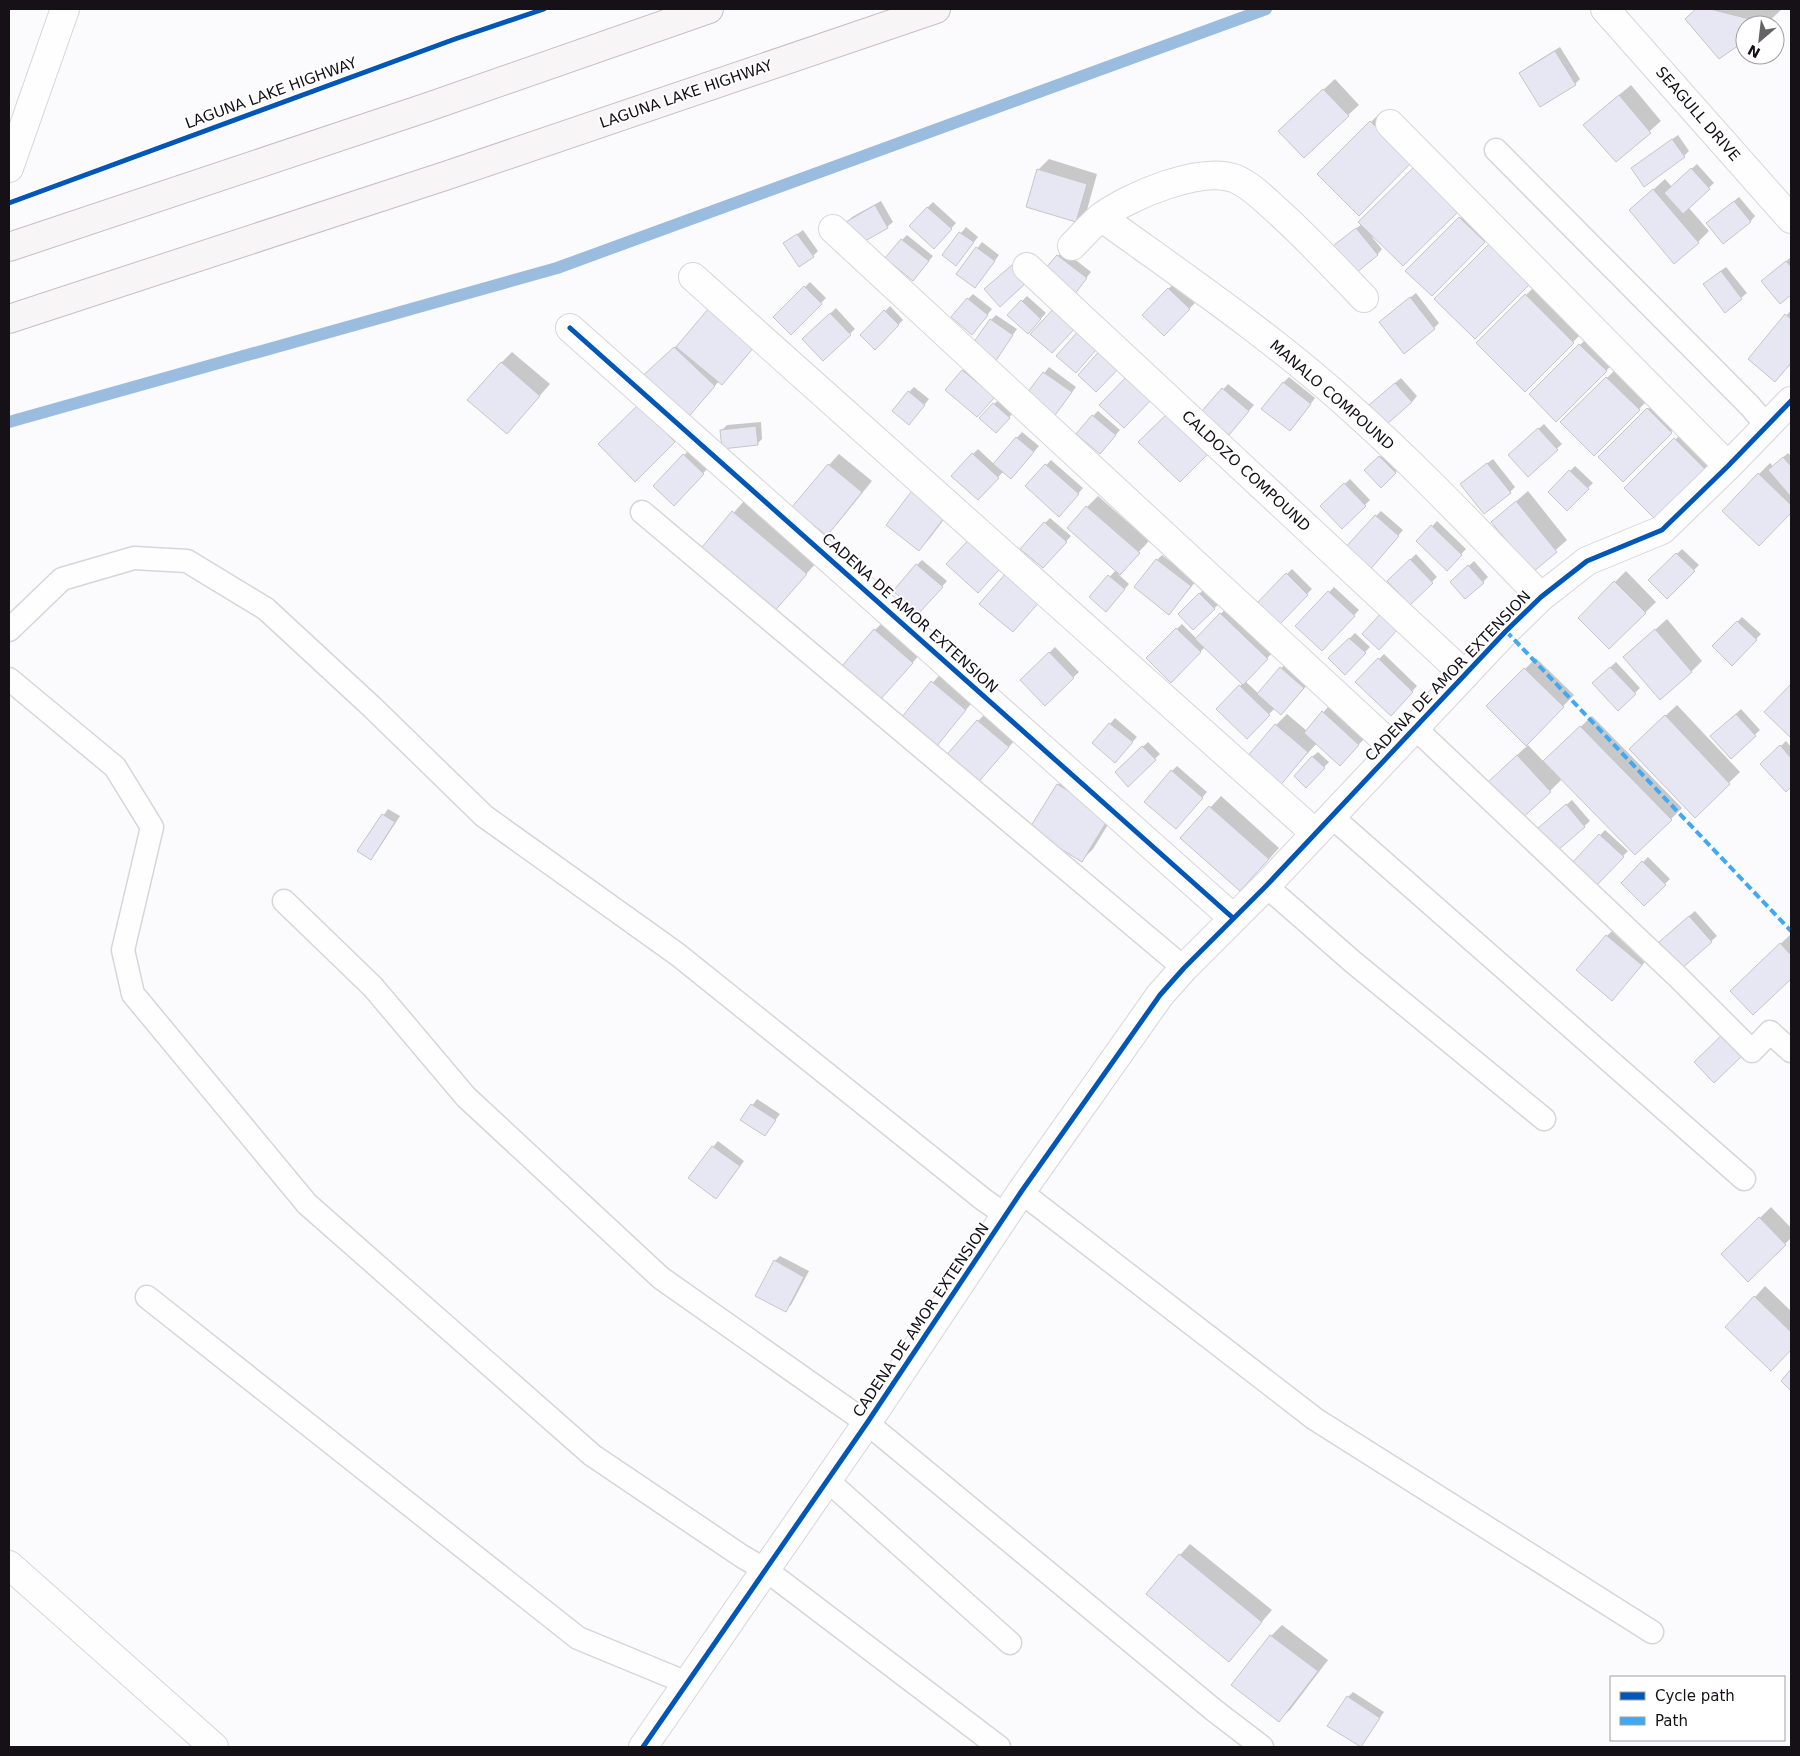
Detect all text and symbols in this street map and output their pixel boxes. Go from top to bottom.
north arrow [1735,15,1785,65]
text: N [1745,42,1763,61]
street label: LAGUNA LAKE HIGHWAY [183,53,360,132]
street label: LAGUNA LAKE HIGHWAY [597,56,776,132]
street label: SEAGULL DRIVE [1652,63,1744,165]
street label: MANALO COMPOUND [1266,336,1398,454]
street label: CALDOZO COMPOUND [1178,407,1314,535]
street label: CADENA DE AMOR EXTENSION [818,529,1002,697]
street label: CADENA DE AMOR EXTENSION [1362,587,1534,765]
street label: CADENA DE AMOR EXTENSION [849,1219,993,1421]
legend [1610,1676,1785,1741]
text: Cycle path [1655,1687,1735,1705]
text: Path [1655,1712,1688,1730]

